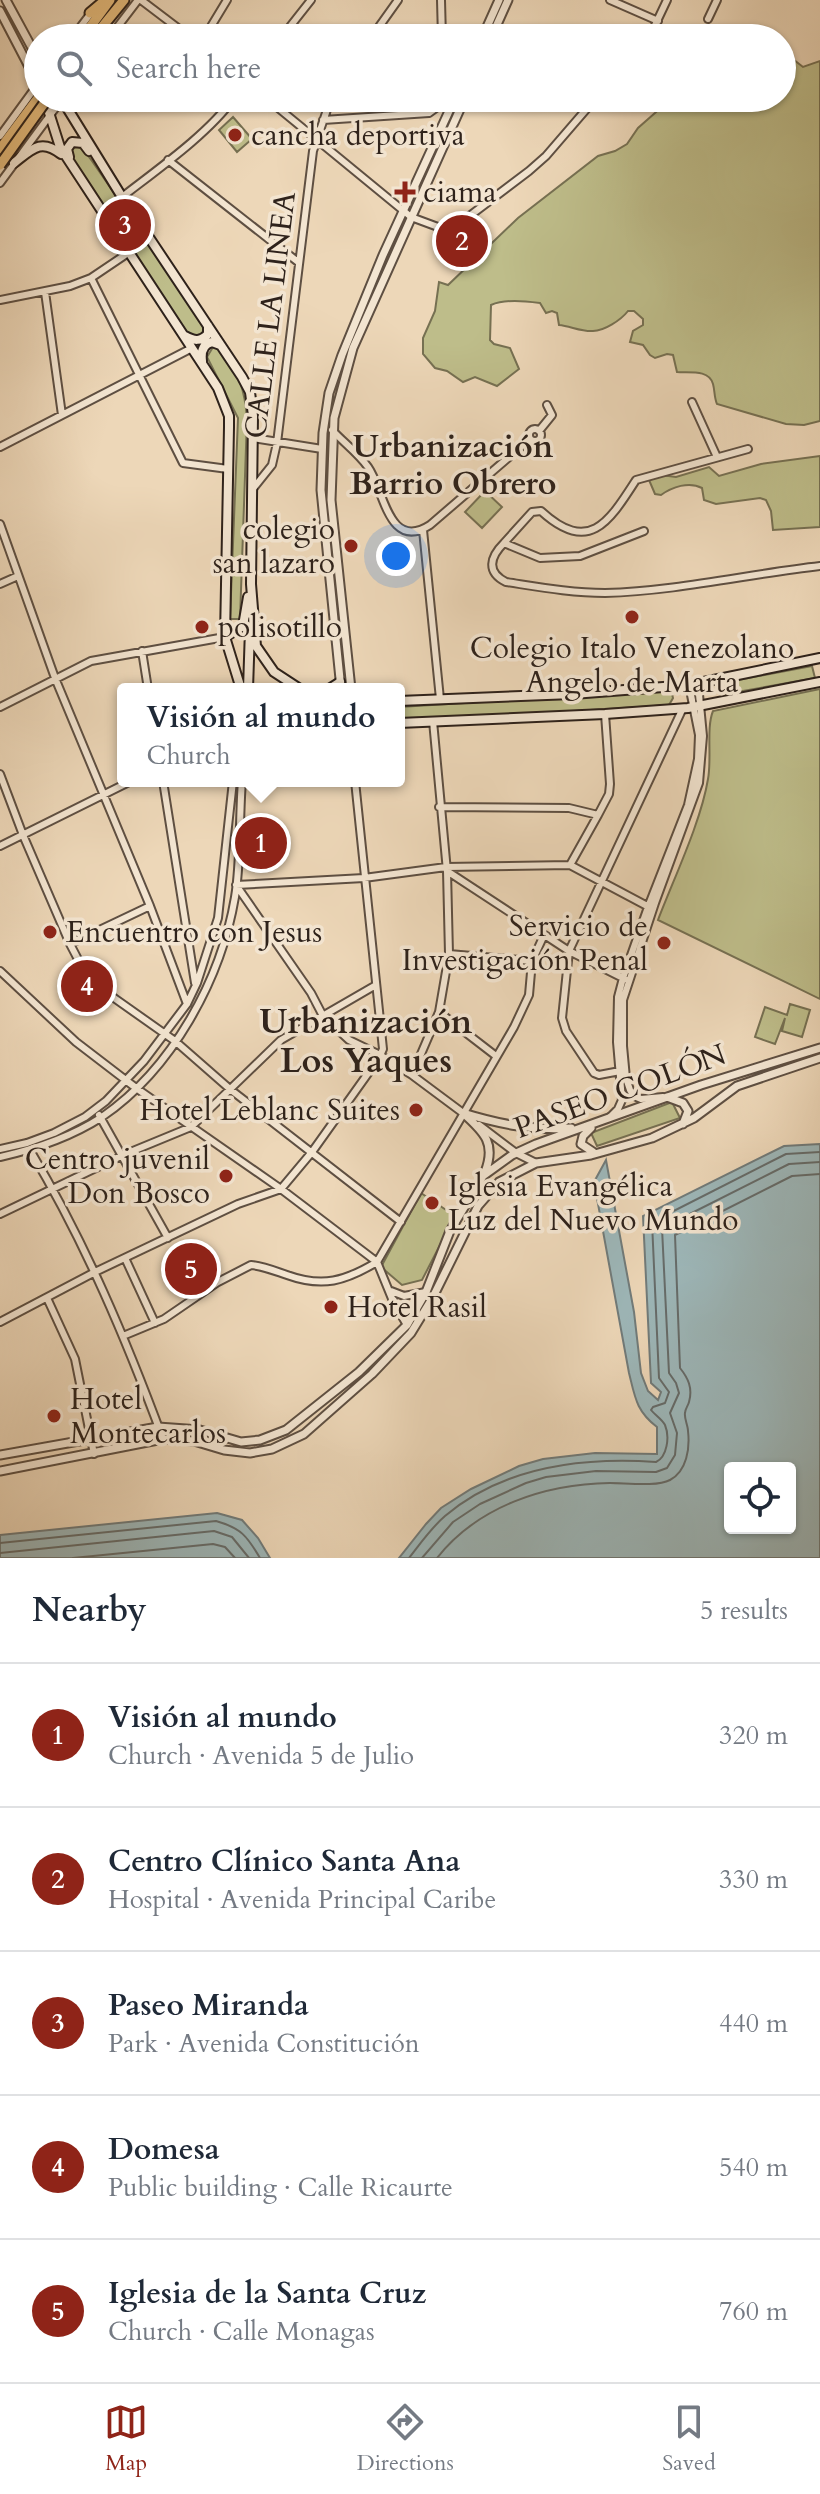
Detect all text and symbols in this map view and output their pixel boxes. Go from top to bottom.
search box [24,24,796,112]
icon: search [52,46,96,90]
text: Search here [116,48,261,89]
place label: cancha deportiva [251,115,465,156]
marker: cancha deportiva [226,126,244,144]
place label: ciama [423,172,496,213]
marker: ciama [394,181,416,203]
street label: CALLE LA LINEA [235,189,306,441]
pin: 3 [99,195,151,255]
pin: 2 [436,211,488,271]
district label: Urbanización Barrio Obrero [350,425,556,506]
place label: colegio san lazaro [213,509,335,584]
your location [376,536,416,576]
marker: colegio san lazaro [342,537,360,555]
place label: polisotillo [218,607,342,648]
marker: Colegio Italo Venezolano Angelo de Marta [623,608,641,626]
marker: polisotillo [193,618,211,636]
place label: Colegio Italo Venezolano Angelo de Marta [470,628,794,703]
popup [117,683,405,787]
text: Visión al mundo [147,697,375,738]
text: Church [147,738,231,773]
pin: 1 [235,813,287,873]
place label: Servicio de Investigación Penal [402,906,648,981]
place label: Encuentro con Jesus [66,912,322,953]
marker: Encuentro con Jesus [41,923,59,941]
marker: Servicio de Investigación Penal [655,934,673,952]
pin: 4 [61,956,113,1016]
district label: Urbanización Los Yaques [260,999,473,1084]
street label: PASEO COLÓN [509,1034,732,1149]
place label: Hotel Leblanc Suites [140,1090,400,1131]
marker: Hotel Leblanc Suites [407,1101,425,1119]
place label: Centro juvenil Don Bosco [25,1139,210,1214]
place label: Iglesia Evangélica Luz del Nuevo Mundo [448,1166,738,1241]
marker: Centro juvenil Don Bosco [217,1167,235,1185]
marker: Iglesia Evangélica Luz del Nuevo Mundo [423,1194,441,1212]
pin: 5 [165,1239,217,1299]
place label: Hotel Rasil [347,1287,487,1328]
marker: Hotel Rasil [322,1298,340,1316]
place label: Hotel Montecarlos [70,1379,226,1454]
marker: Hotel Montecarlos [45,1407,63,1425]
map controls [724,1462,796,1534]
button: locate [724,1462,796,1534]
text: Nearby [32,1587,147,1633]
text: 5 results [700,1593,788,1628]
text: Visión al mundo [108,1697,337,1738]
text: 1 [51,1718,65,1753]
text: 320 m [719,1718,788,1753]
text: Church · Avenida 5 de Julio [108,1738,414,1773]
text: Centro Clínico Santa Ana [108,1841,460,1882]
text: 2 [51,1862,65,1897]
text: 330 m [719,1862,788,1897]
text: Hospital · Avenida Principal Caribe [108,1882,496,1917]
text: Paseo Miranda [108,1985,309,2026]
text: 3 [51,2006,65,2041]
text: 440 m [719,2006,788,2041]
text: Park · Avenida Constitución [108,2026,420,2061]
text: Domesa [108,2129,220,2170]
text: 4 [51,2150,65,2185]
text: 540 m [719,2150,788,2185]
text: Public building · Calle Ricaurte [108,2170,453,2205]
text: Iglesia de la Santa Cruz [108,2273,427,2314]
text: 5 [51,2294,65,2329]
text: 760 m [719,2294,788,2329]
text: Church · Calle Monagas [108,2314,375,2349]
tab: Map [104,2400,148,2478]
tab: Directions [357,2400,454,2478]
tab: Saved [662,2400,716,2478]

